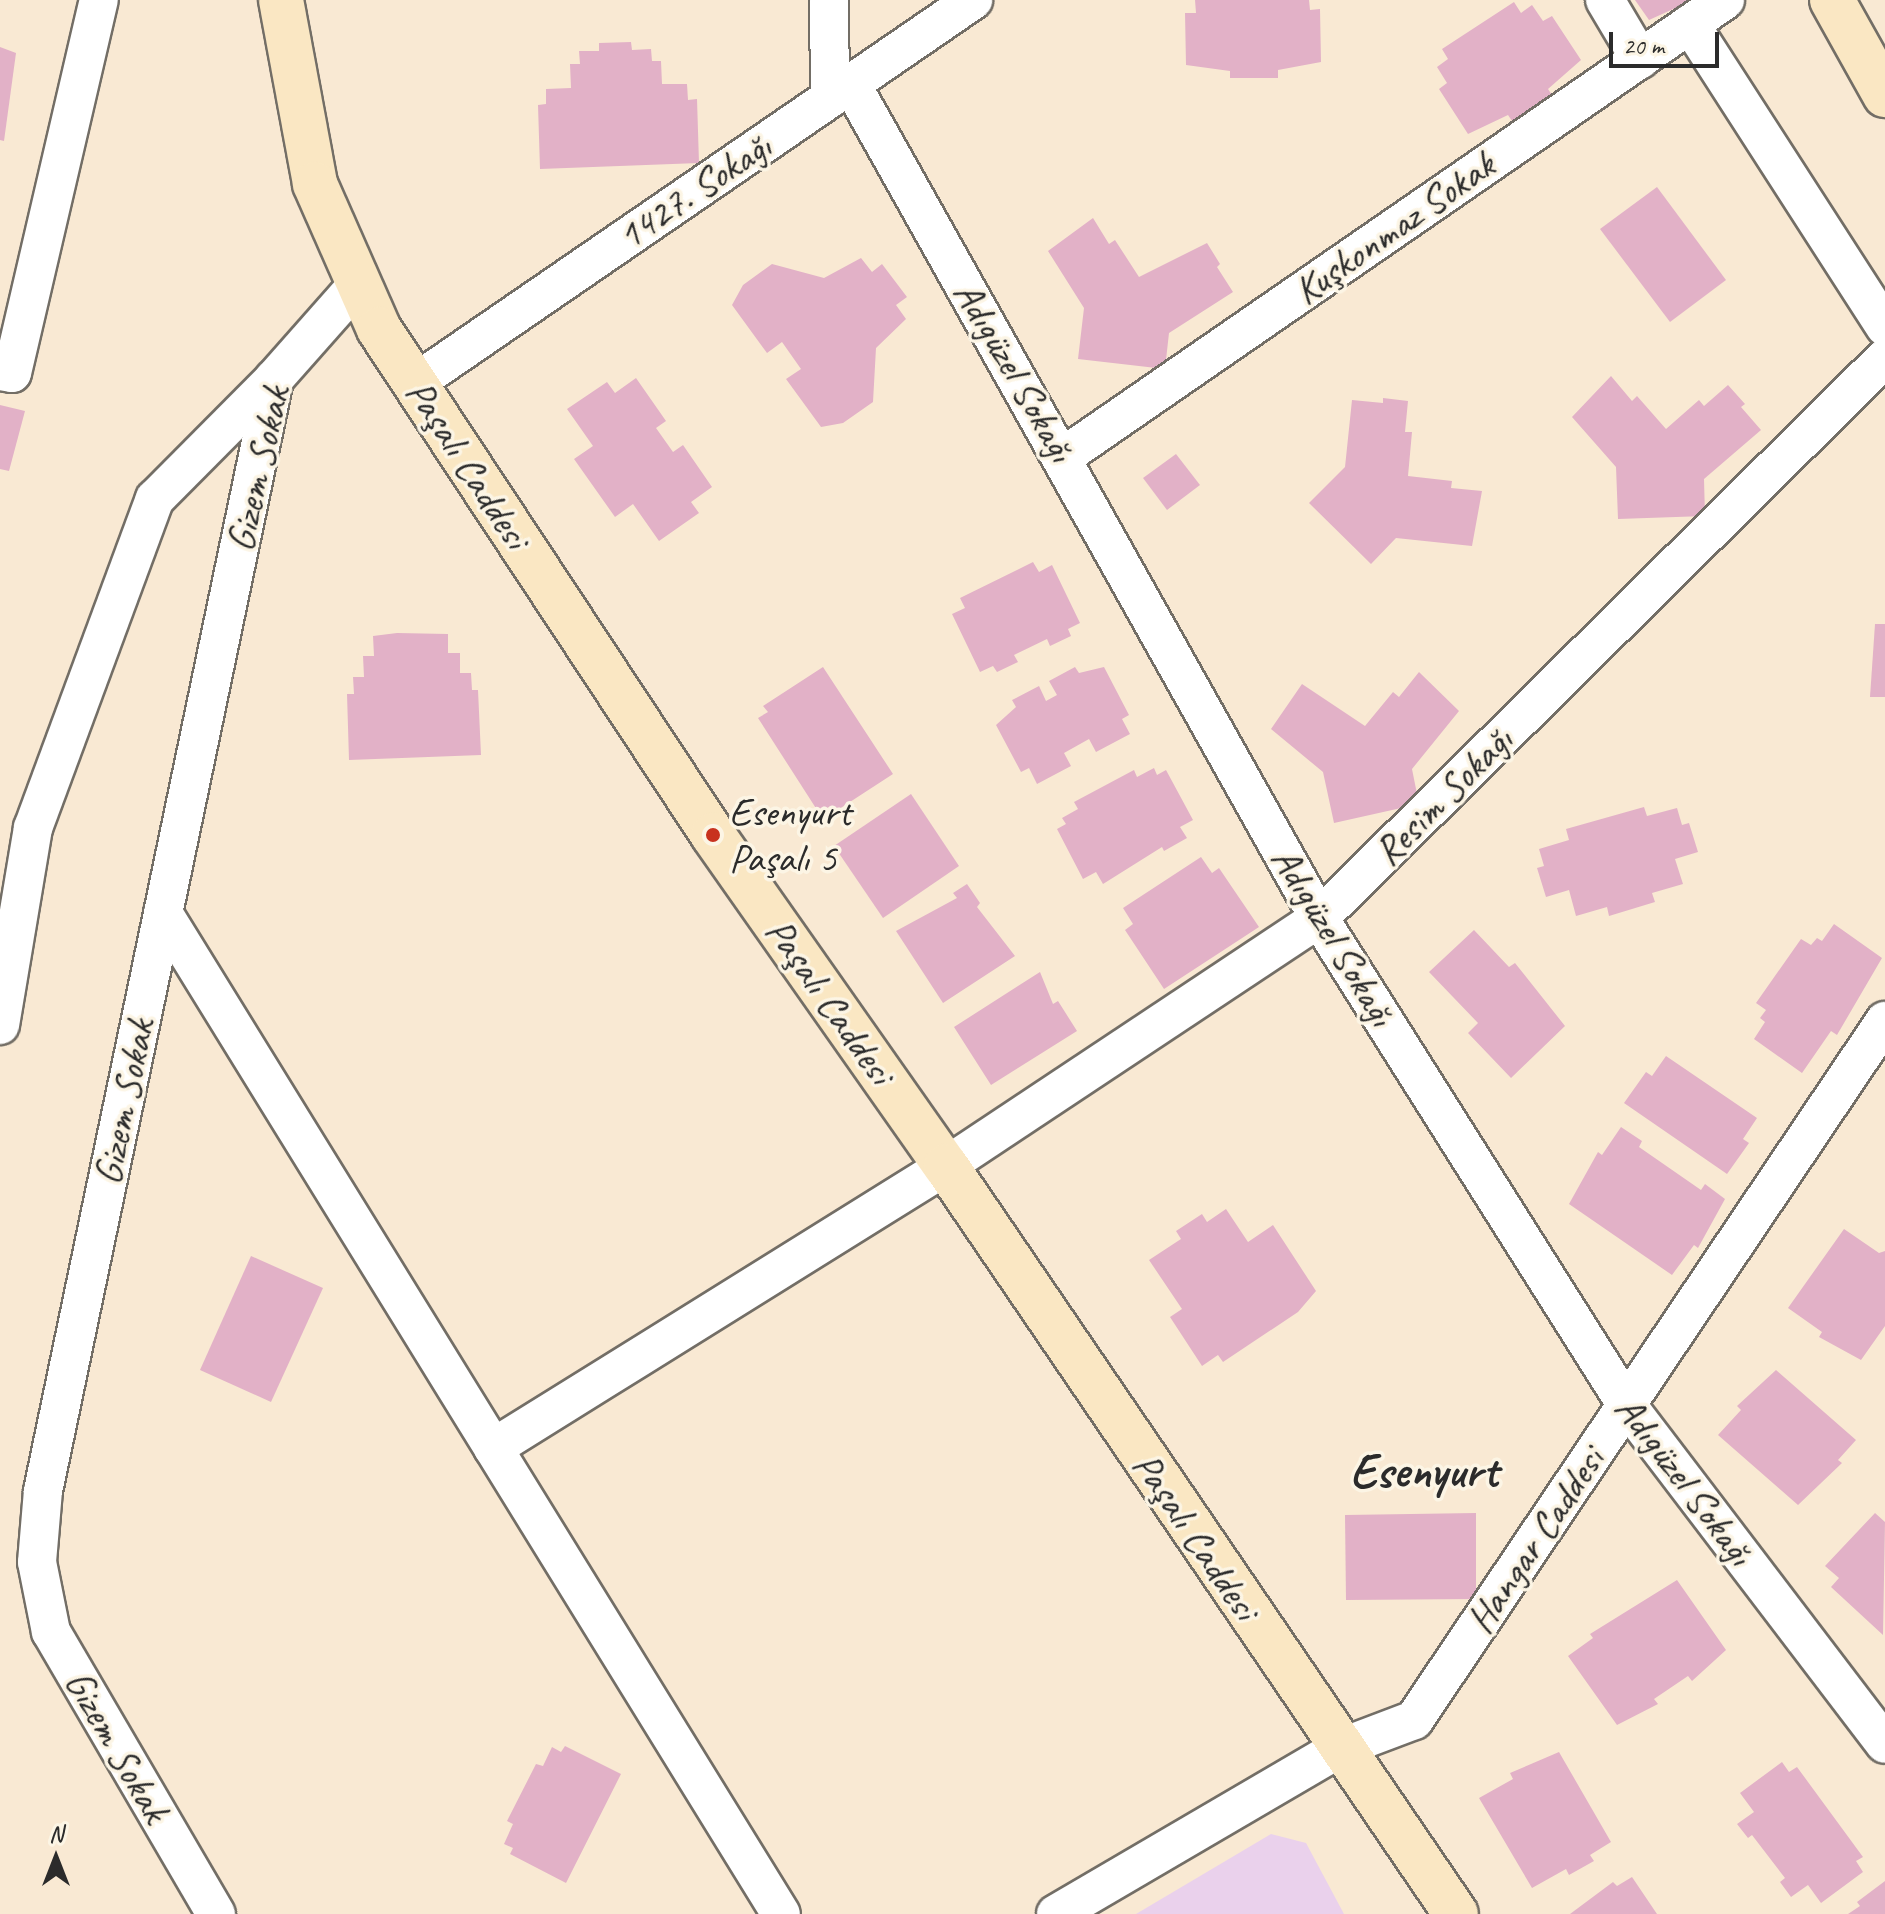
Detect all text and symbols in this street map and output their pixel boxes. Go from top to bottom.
scale bar [1613,16,1723,66]
text: 20 m [1623,31,1664,61]
street label: 1427. Sokağı [608,122,780,260]
street label: Kuşkonmaz Sokak [1285,142,1503,314]
street label: Adıgüzel Sokağı [944,272,1086,470]
street label: Paşalı Caddesi [396,371,540,557]
street label: Gizem Sokak [216,383,300,555]
street label: Resim Sokağı [1364,717,1522,875]
place label: Esenyurt Paşalı 5 [729,788,851,882]
marker: Esenyurt Paşalı 5 [704,826,722,844]
street label: Adıgüzel Sokağı [1262,838,1406,1034]
street label: Paşalı Caddesi [755,909,905,1093]
street label: Gizem Sokak [83,1016,165,1188]
street label: Adıgüzel Sokağı [1606,1386,1764,1574]
street label: Hangar Caddesi [1455,1438,1615,1642]
street label: Paşalı Caddesi [1123,1443,1269,1629]
district label: Esenyurt [1350,1443,1498,1501]
street label: Gizem Sokak [55,1662,179,1830]
north arrow [16,1818,96,1898]
text: N [49,1820,63,1848]

